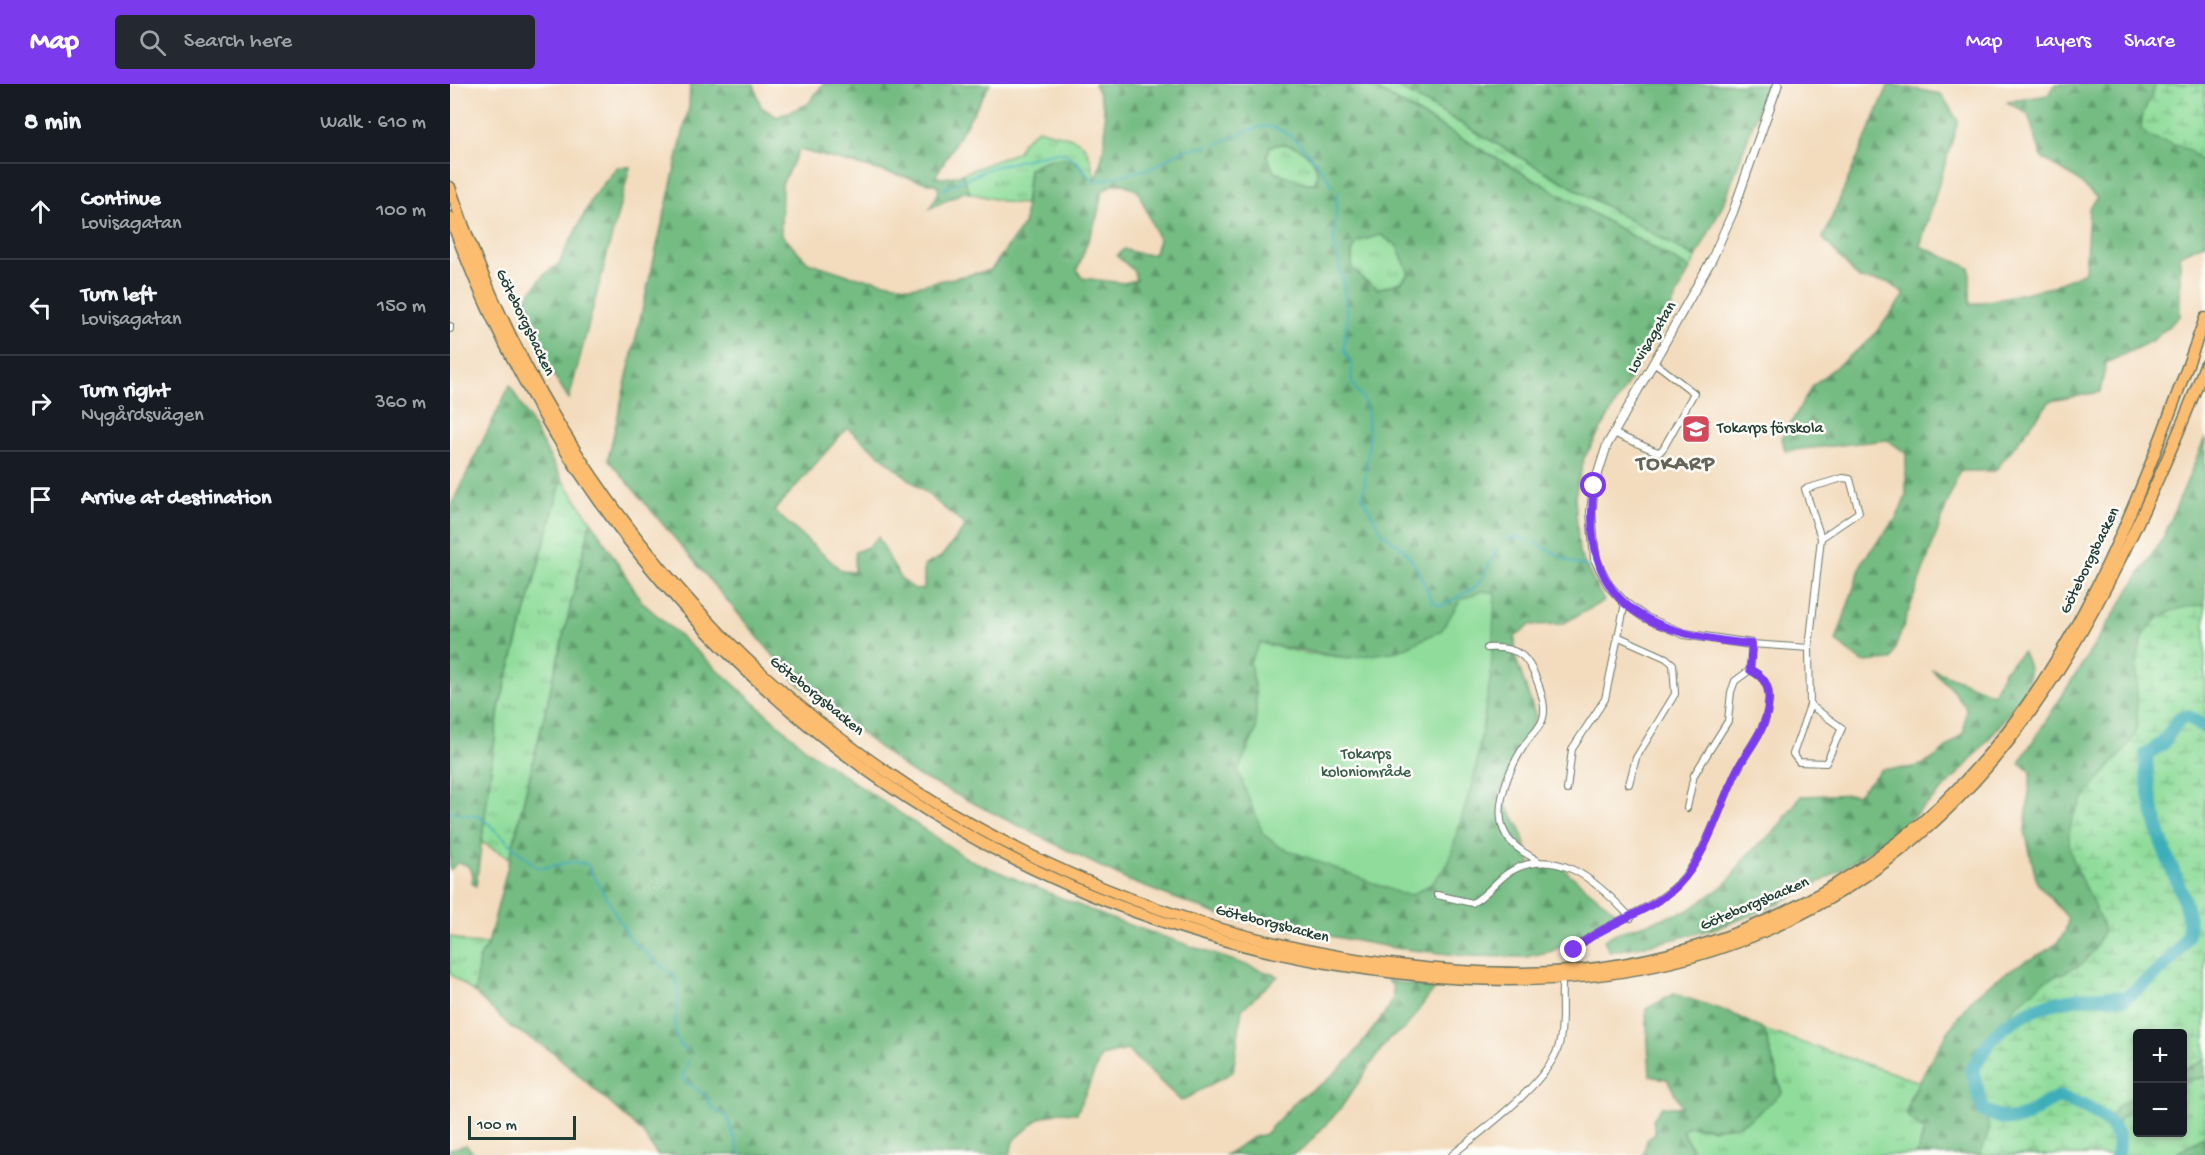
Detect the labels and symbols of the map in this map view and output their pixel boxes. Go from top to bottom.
street label: Göteborgsbacken [490,267,558,380]
street label: Lovisagatan [1624,298,1682,377]
school or university icon: Tokarps förskola [1680,413,1712,445]
place label: Tokarps förskola [1716,420,1824,439]
district label: TOKARP [1634,452,1716,478]
route start [1580,472,1606,498]
street label: Göteborgsbacken [2057,504,2125,617]
street label: Göteborgsbacken [765,653,867,741]
park label: Tokarps koloniområde [1321,746,1412,783]
street label: Göteborgsbacken [1698,873,1813,936]
street label: Göteborgsbacken [1213,902,1331,948]
route end [1560,936,1586,962]
scale bar [468,1113,576,1140]

